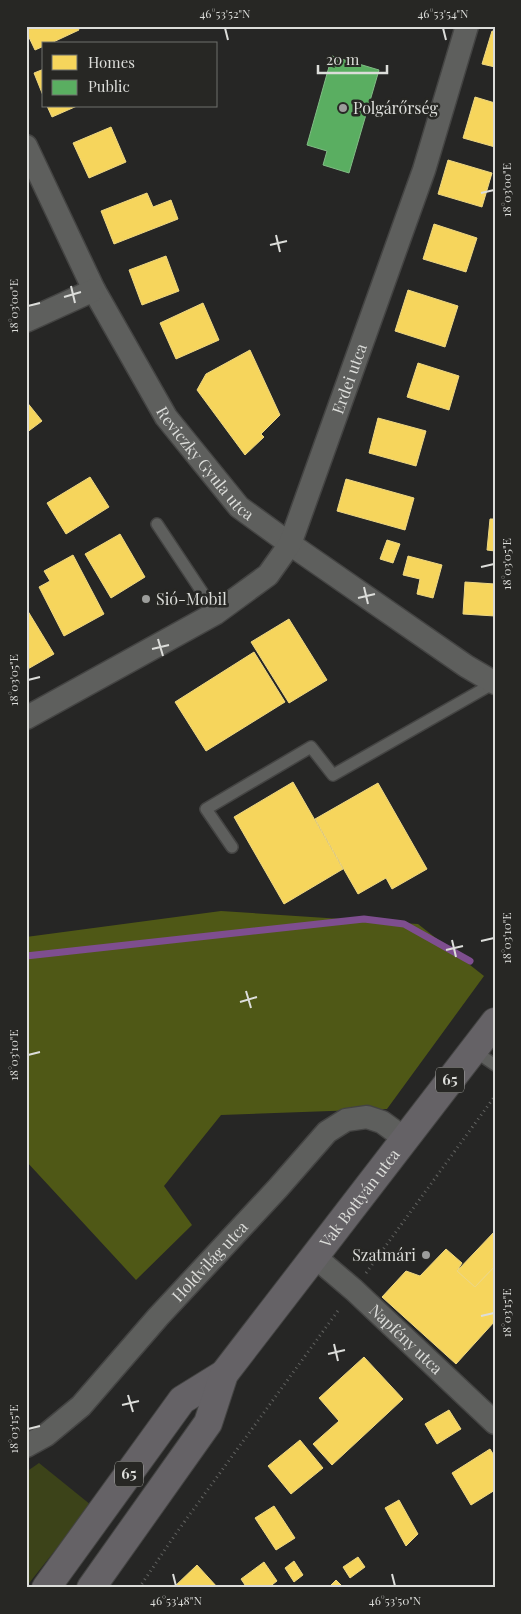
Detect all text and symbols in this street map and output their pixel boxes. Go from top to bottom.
text: 46°53'52"N [199,5,251,21]
text: 46°53'54"N [417,5,469,21]
legend [42,42,218,108]
scale bar [318,42,387,74]
text: 20 m [326,49,360,69]
text: Homes [88,52,135,72]
text: Public [88,76,130,96]
place label: Polgárőrség [353,97,439,118]
marker: Polgárőrség [337,102,349,114]
text: 18°03'00"E [498,163,514,217]
text: 18°03'00"E [5,279,21,333]
street label: Erdei utca [326,341,371,417]
street label: Reviczky Gyula utca [152,402,259,525]
text: 18°03'05"E [498,538,514,590]
place label: Sió-Mobil [156,588,227,609]
marker: Sió-Mobil [140,593,152,605]
text: 18°03'05"E [5,654,21,706]
text: 18°03'10"E [498,912,514,964]
text: 18°03'10"E [5,1029,21,1081]
road number: 65 [436,1068,464,1092]
street label: Vak Bottyán utca [314,1144,404,1252]
street label: Holdvilág utca [167,1216,252,1306]
place label: Szatmári [352,1244,416,1265]
marker: Szatmári [420,1249,432,1261]
text: 18°03'15"E [498,1288,514,1338]
street label: Napfény utca [365,1299,447,1378]
text: 18°03'15"E [5,1404,21,1454]
road number: 65 [115,1462,143,1486]
text: 46°53'48"N [150,1592,202,1608]
text: 46°53'50"N [369,1592,422,1608]

